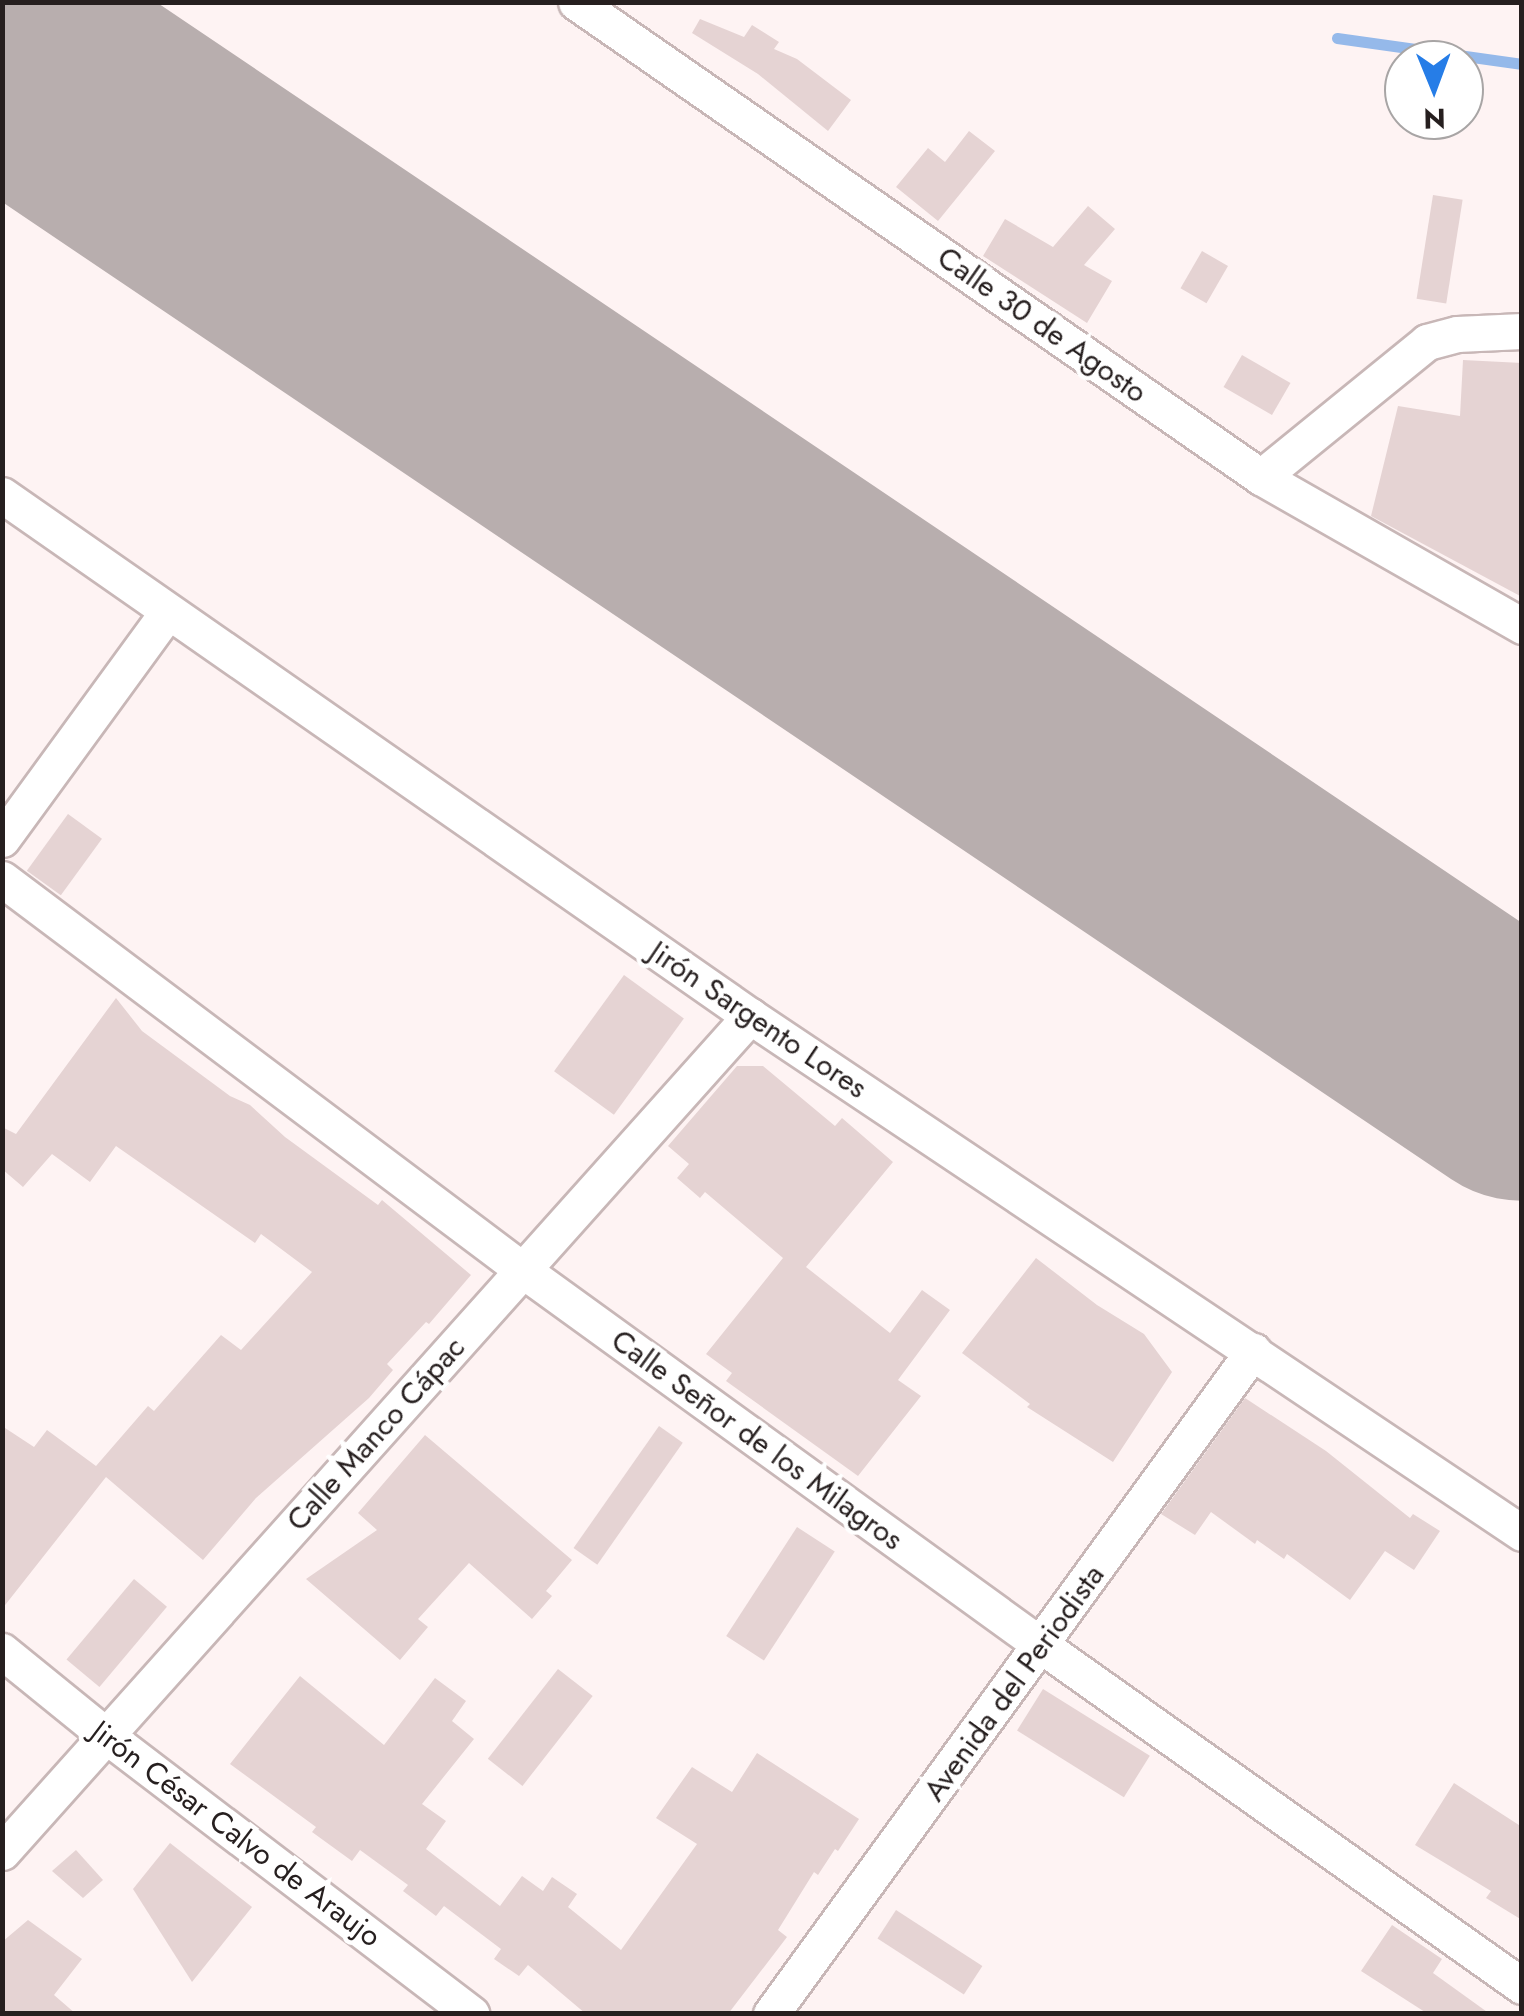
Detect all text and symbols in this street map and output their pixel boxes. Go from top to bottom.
north arrow [1384,40,1484,140]
text: N [1423,98,1446,139]
street label: Calle 30 de Agosto [930,239,1154,411]
street label: Jirón Sargento Lores [642,934,874,1106]
street label: Calle Señor de los Milagros [604,1322,910,1558]
street label: Calle Manco Cápac [280,1330,472,1538]
street label: Avenida del Periodista [916,1558,1112,1808]
street label: Jirón César Calvo de Araujo [84,1713,388,1955]

